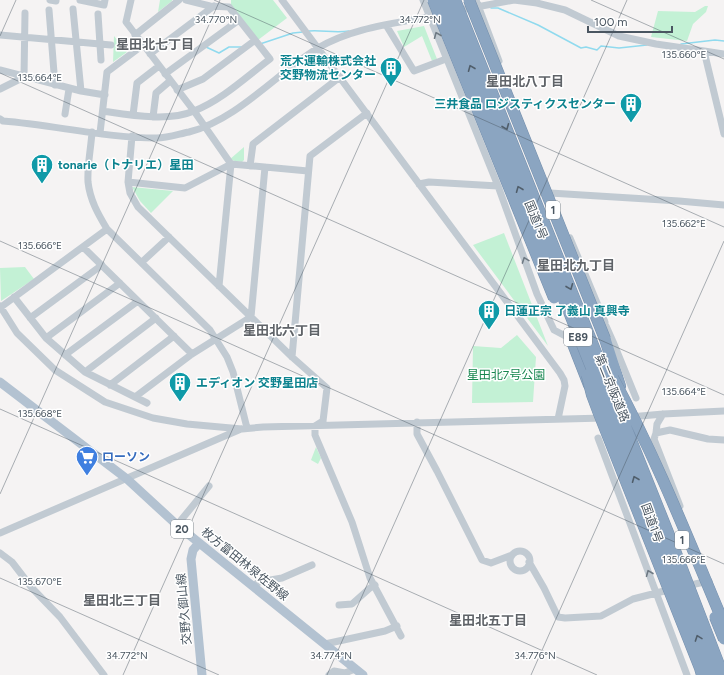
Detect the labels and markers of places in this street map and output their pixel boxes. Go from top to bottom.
place label: 荒木運輸株式会社 交野物流センター [280,54,376,82]
building icon: 荒木運輸株式会社 交野物流センター [378,55,404,88]
building icon: 三井食品 ロジスティクスセンター [618,91,644,124]
place label: 三井食品 ロジスティクスセンター [434,97,616,111]
building icon: tonarie（トナリエ）星田 [29,152,55,185]
place label: tonarie（トナリエ）星田 [58,158,193,172]
building icon: 日蓮正宗 了義山 真興寺 [476,298,502,331]
place label: 日蓮正宗 了義山 真興寺 [504,304,630,318]
building icon: エディオン 交野星田店 [167,370,193,403]
place label: エディオン 交野星田店 [196,376,318,390]
supermarket icon: ローソン [74,444,100,477]
place label: ローソン [102,450,150,464]

